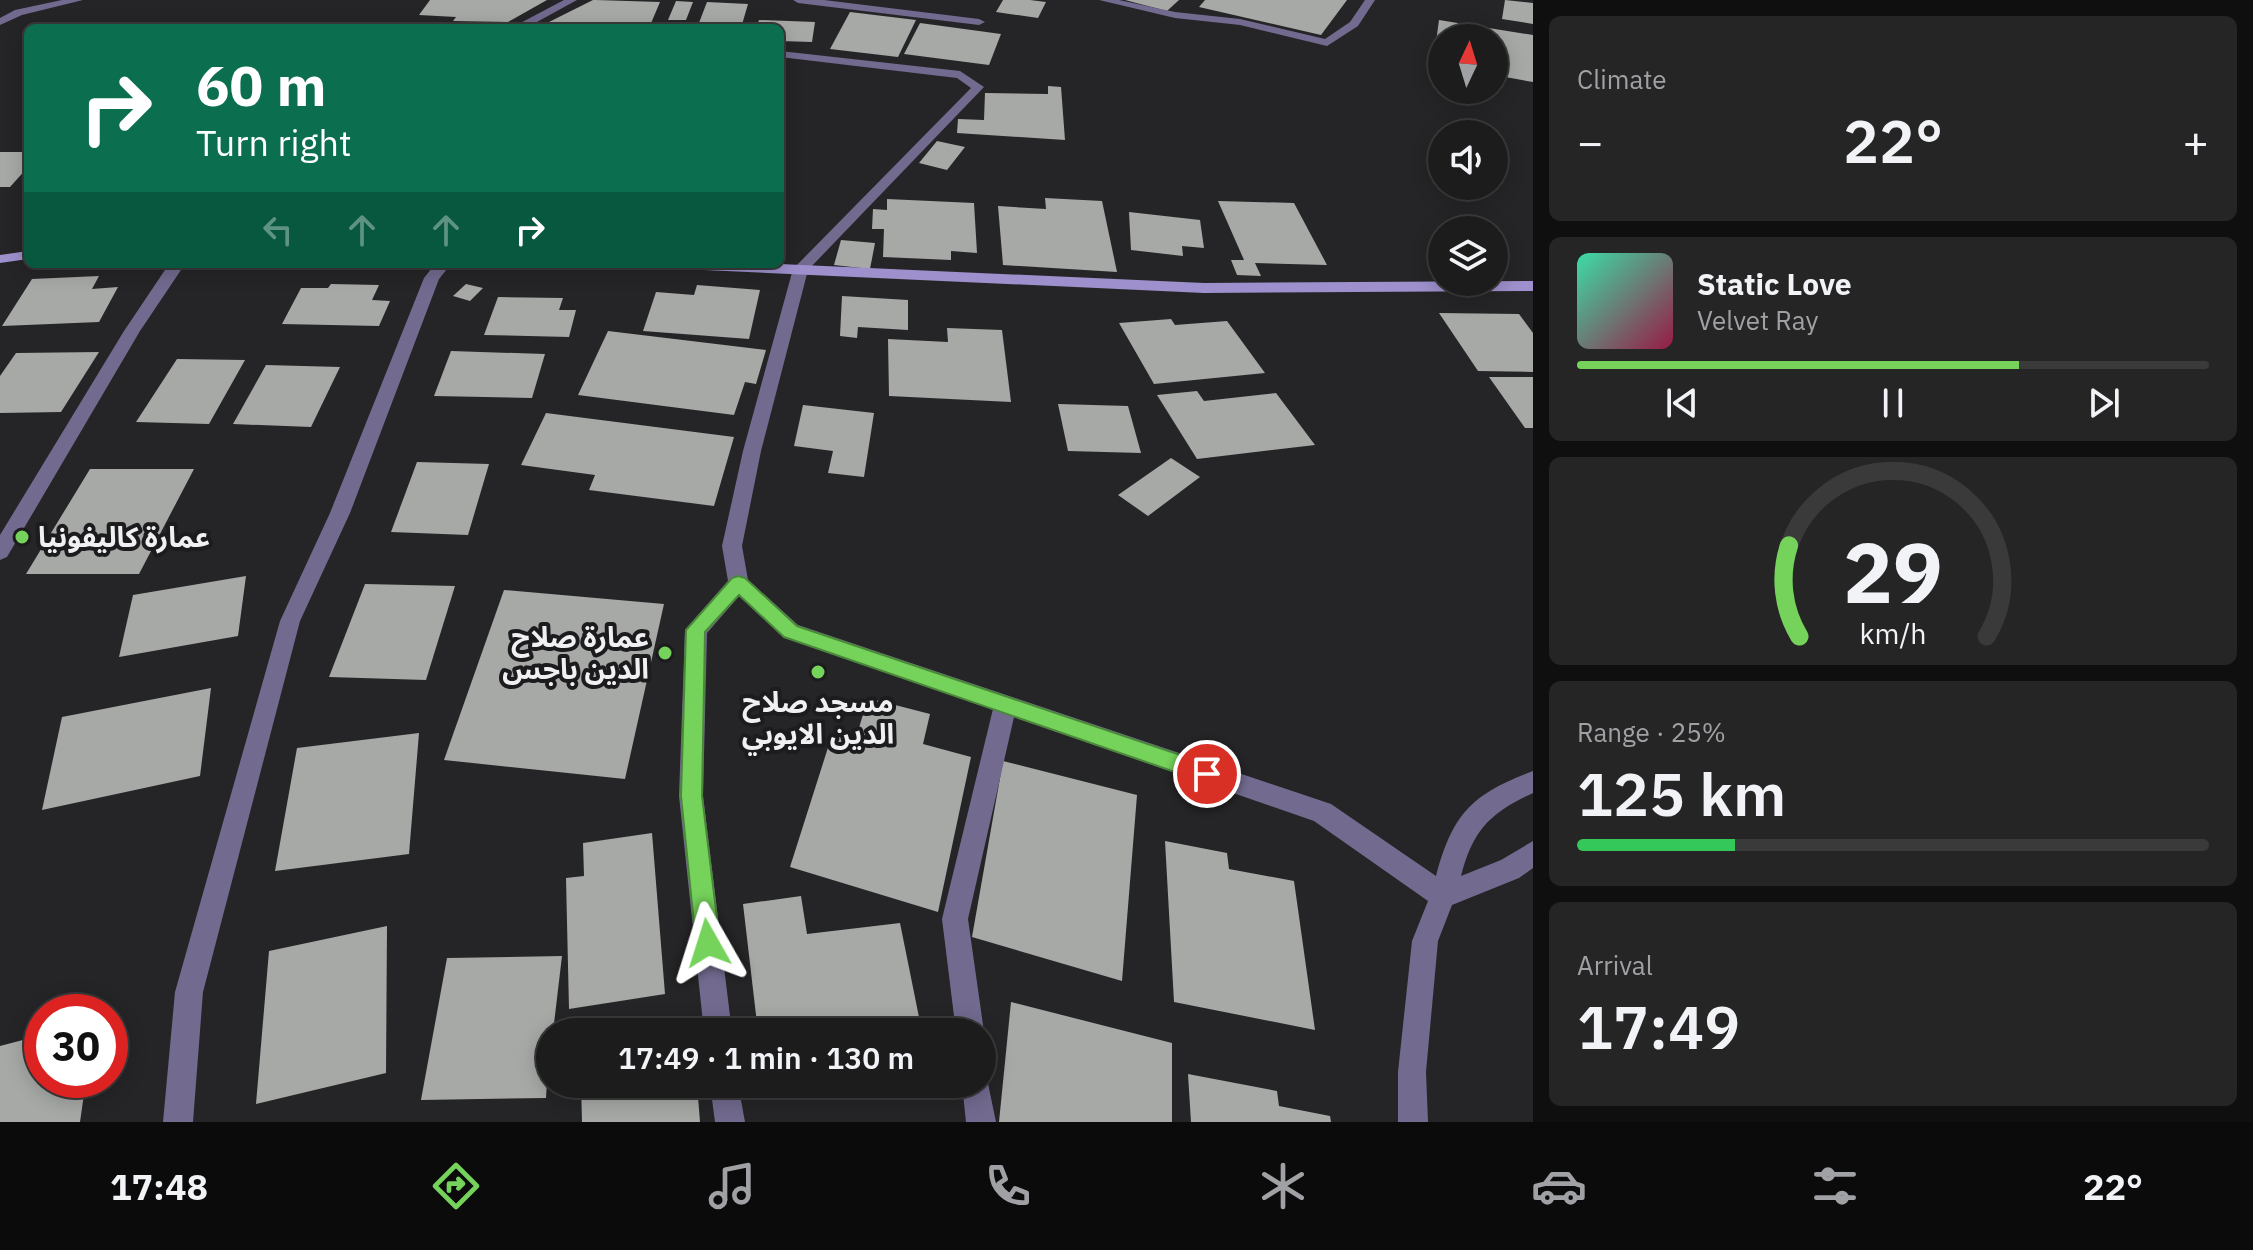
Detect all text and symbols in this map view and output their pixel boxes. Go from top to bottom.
north arrow [1428,24,1508,104]
map controls [1428,24,1508,296]
text: 60 m [196,49,326,121]
icon: right [64,56,168,160]
text: Climate [1577,62,1667,96]
text: 22° [1843,101,1943,180]
text: − [1577,113,1603,170]
text: + [2183,113,2209,170]
text: Turn right [196,119,352,166]
button: sound [1428,120,1508,200]
icon: left [256,208,300,252]
icon: ahead [340,208,384,252]
icon: ahead [424,208,468,252]
icon: right [508,208,552,252]
button: layers [1428,216,1508,296]
text: Static Love [1697,264,1852,303]
text: Velvet Ray [1697,303,1818,337]
icon: previous [1660,381,1704,425]
icon: pause [1871,381,1915,425]
icon: next [2082,381,2126,425]
place label: عمارة كاليفونيا [38,518,210,555]
text: 29 [1843,518,1943,626]
marker: عمارة كاليفونيا [13,528,31,546]
text: km/h [1859,615,1927,652]
place label: عمارة صلاح الدين باجس [502,618,649,687]
marker: عمارة صلاح الدين باجس [656,644,674,662]
marker: مسجد صلاح الدين الايوبي [809,663,827,681]
place label: مسجد صلاح الدين الايوبي [742,683,894,756]
text: Range · 25% [1577,715,1726,749]
pin [1173,740,1241,808]
icon: arrive [1185,752,1229,796]
text: 125 km [1577,754,1786,833]
position arrow [666,901,750,985]
text: Arrival [1577,948,1653,982]
text: 17:49 [1577,987,1740,1066]
speed limit sign: 30 [24,994,128,1098]
text: 17:49 · 1 min · 130 m [618,1038,914,1077]
icon: directions [428,1158,484,1214]
icon: music [704,1158,760,1214]
icon: phone [980,1158,1036,1214]
icon: climate [1255,1158,1311,1214]
icon: car [1531,1158,1587,1214]
icon: filters [1807,1158,1863,1214]
text: 17:48 [110,1163,208,1210]
text: 22° [2083,1163,2143,1210]

